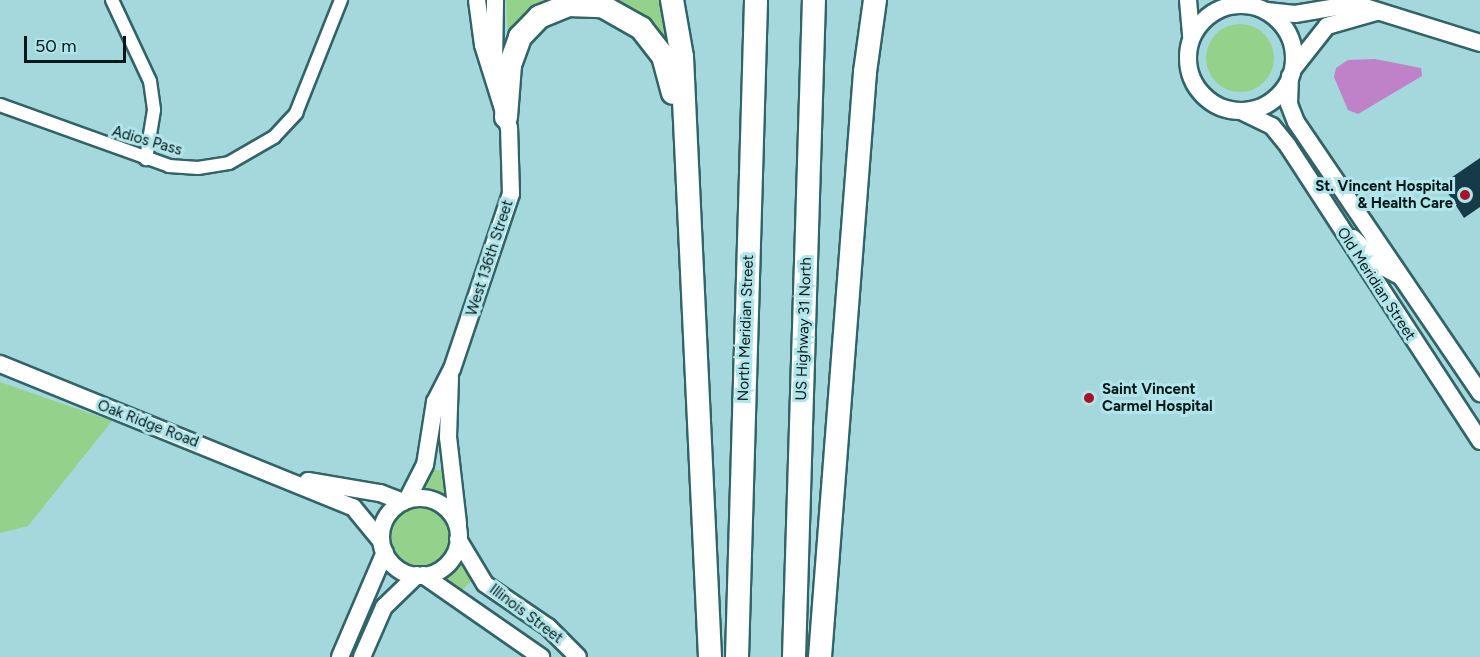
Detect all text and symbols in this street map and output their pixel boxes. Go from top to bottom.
scale bar [27,24,129,62]
text: 50 m [35,35,77,57]
street label: Adios Pass [110,122,184,160]
place label: St. Vincent Hospital & Health Care [1315,177,1453,212]
marker: St. Vincent Hospital & Health Care [1458,188,1472,202]
street label: West 136th Street [463,198,517,318]
street label: Old Meridian Street [1333,224,1419,344]
street label: North Meridian Street [734,254,758,402]
street label: US Highway 31 North [793,257,815,401]
place label: Saint Vincent Carmel Hospital [1102,380,1213,415]
marker: Saint Vincent Carmel Hospital [1080,389,1098,407]
street label: Oak Ridge Road [95,396,201,452]
street label: Illinois Street [486,581,566,647]

